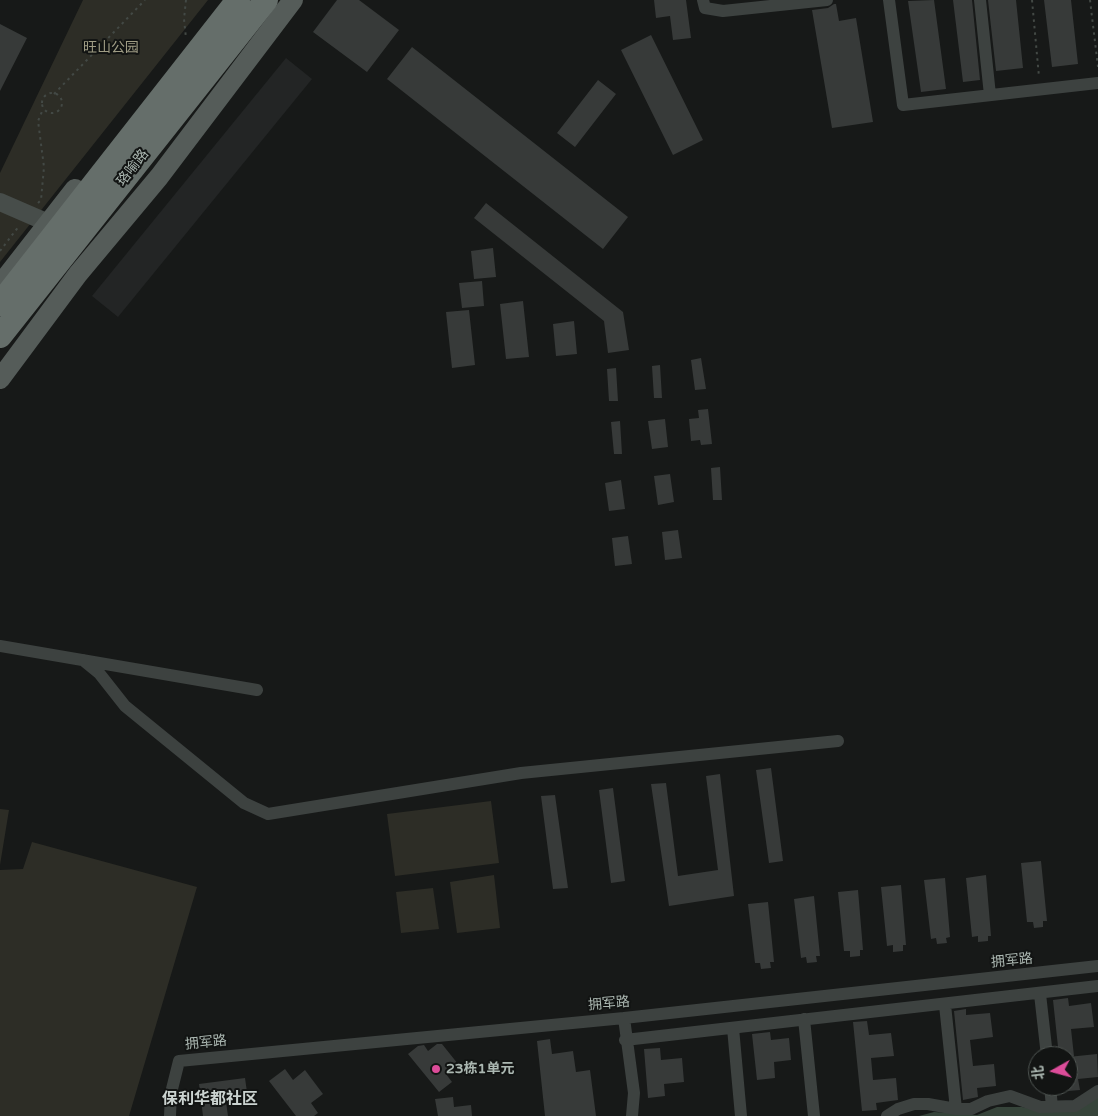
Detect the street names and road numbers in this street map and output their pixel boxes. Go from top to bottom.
street label: 珞喻路 [113,146,153,190]
street label: 拥军路 [990,950,1034,972]
street label: 拥军路 [587,994,631,1014]
street label: 拥军路 [184,1032,228,1054]

